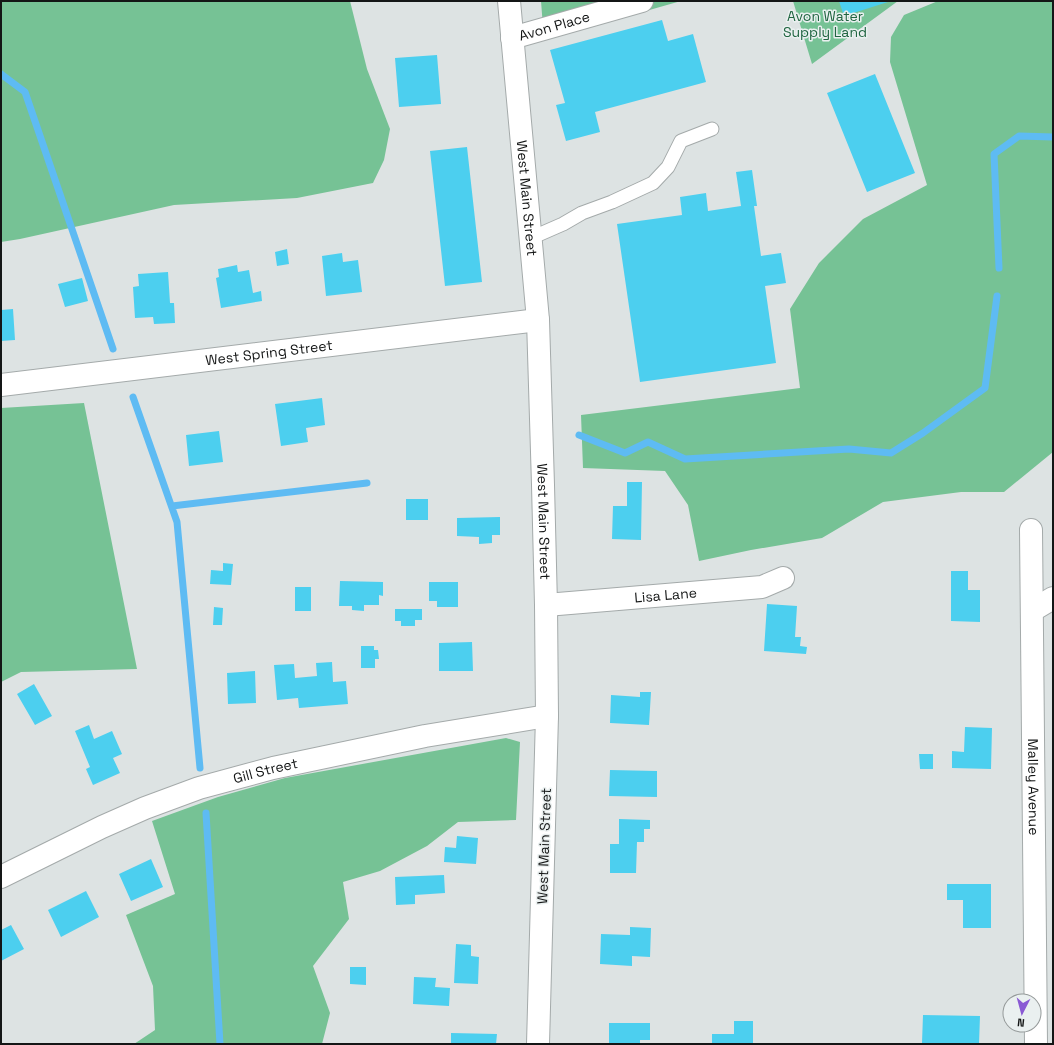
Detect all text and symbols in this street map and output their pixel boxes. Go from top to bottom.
street label: Avon Place [517,7,592,45]
park label: Avon Water Supply Land [783,7,867,41]
street label: West Main Street [513,139,541,257]
street label: West Spring Street [204,336,334,369]
street label: West Main Street [533,463,554,580]
street label: Lisa Lane [634,583,698,607]
street label: Malley Avenue [1024,738,1043,836]
street label: Gill Street [231,754,299,787]
street label: West Main Street [533,788,555,904]
north arrow [1002,993,1042,1033]
text: N [1017,1016,1025,1030]

